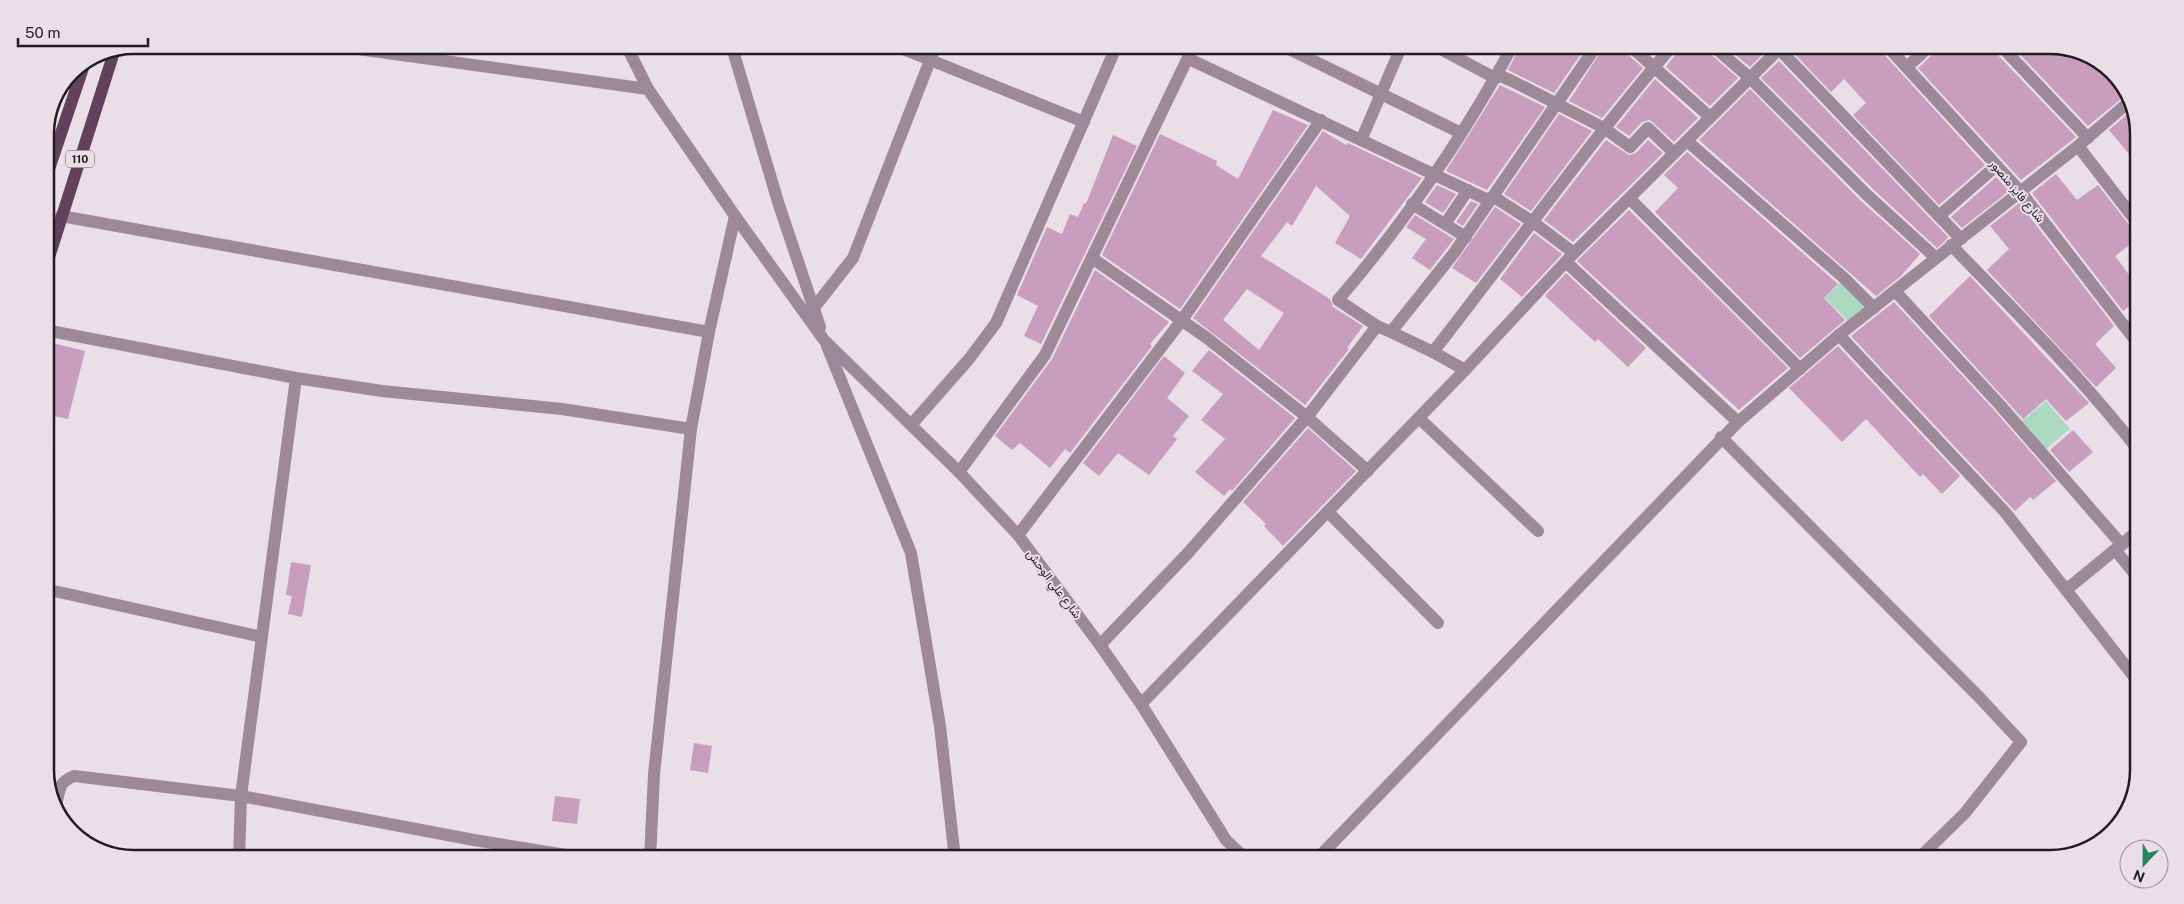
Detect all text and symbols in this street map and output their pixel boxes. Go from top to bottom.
scale bar [18,15,148,47]
text: 50 m [25,24,60,41]
road number: 110 [66,150,94,168]
street label: شارع فايز منصور [1985,156,2047,227]
street label: شارع علي الوحش [1021,547,1084,623]
north arrow [2119,839,2169,889]
text: N [2131,867,2147,886]

